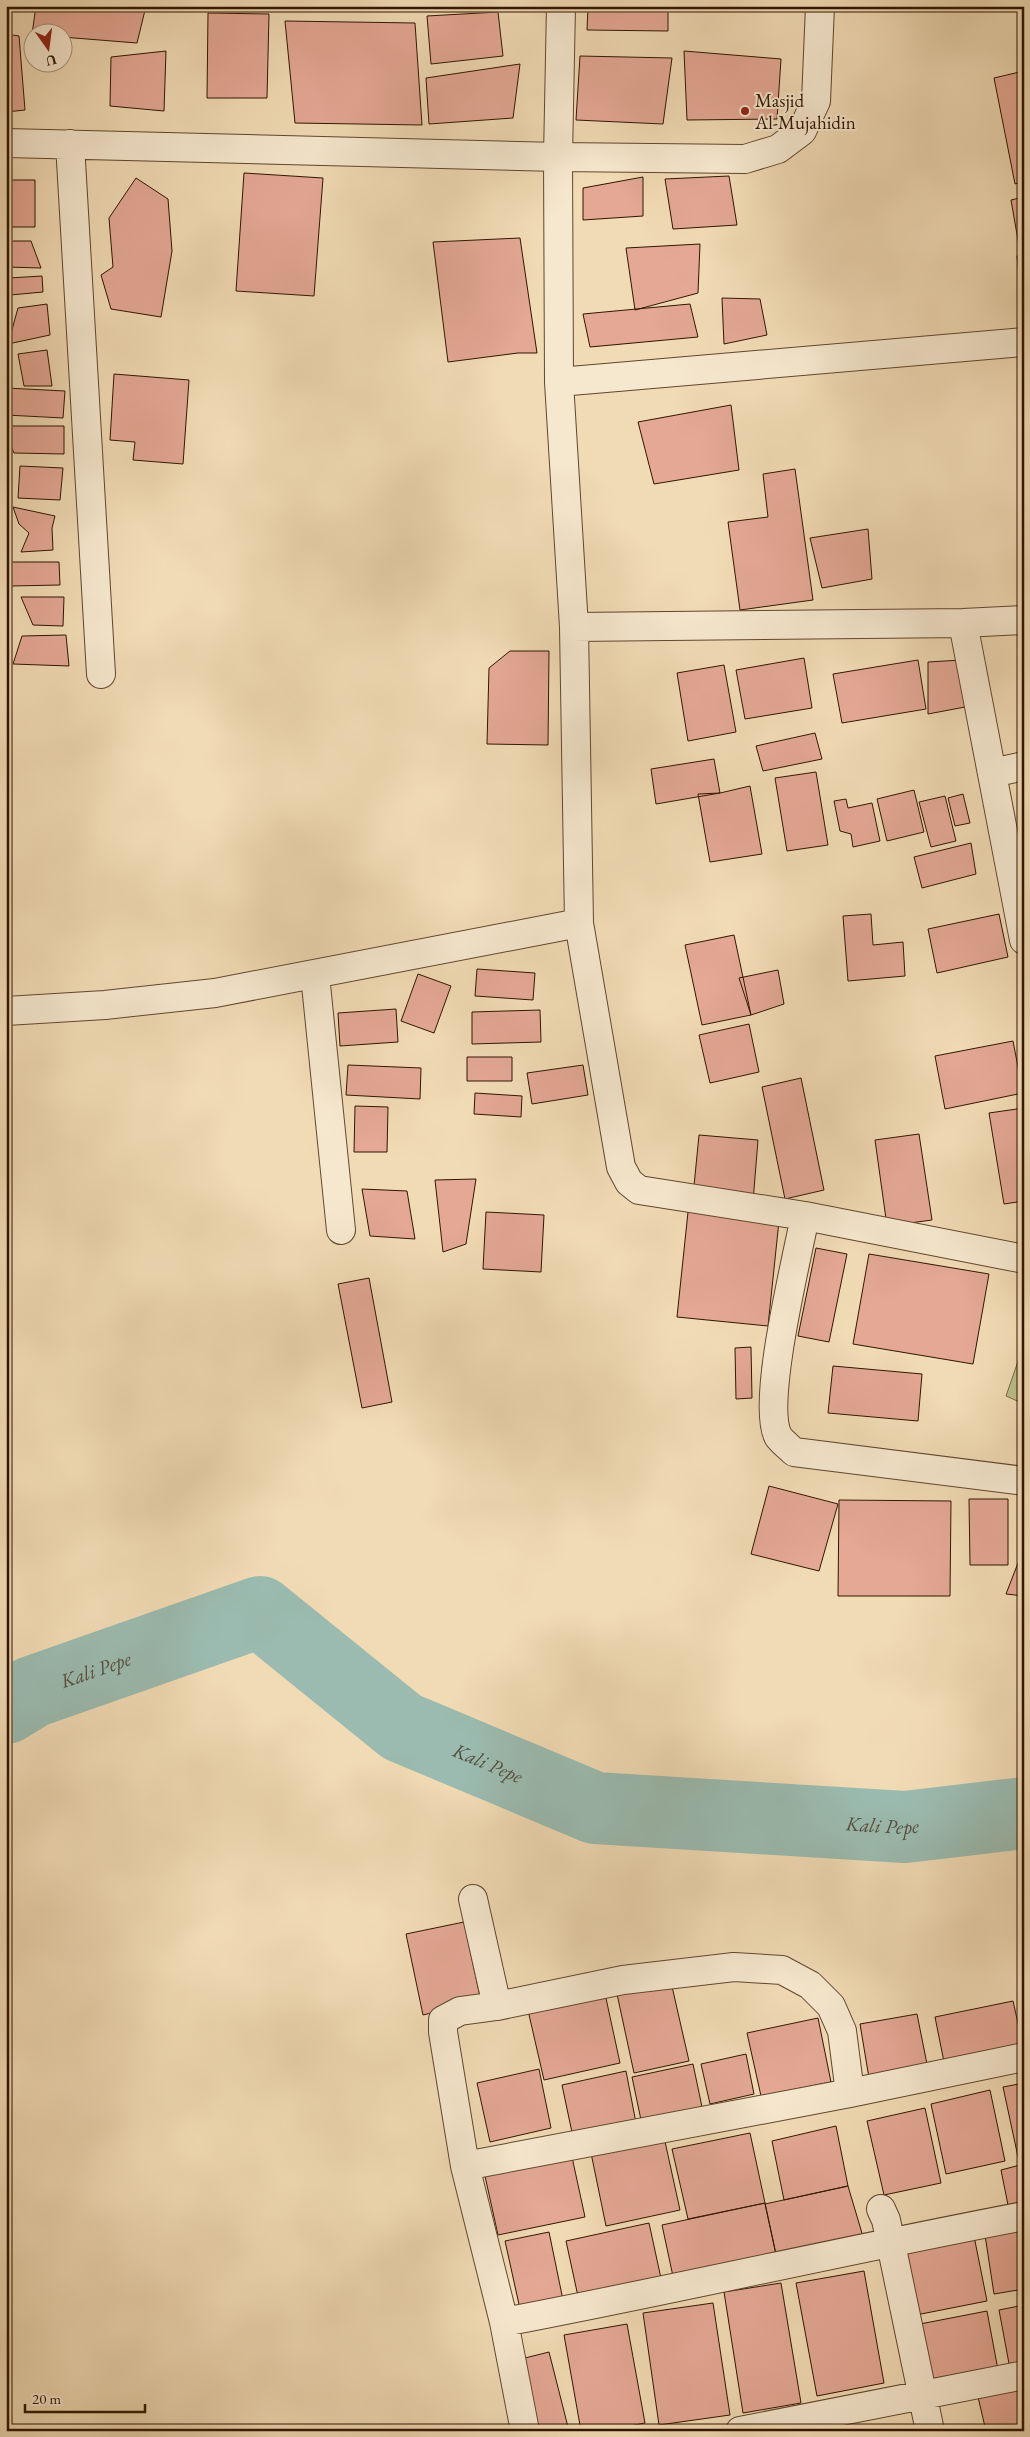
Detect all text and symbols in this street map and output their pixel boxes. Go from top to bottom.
north arrow [22,22,72,72]
text: U [43,51,58,71]
place label: Masjid Al-Mujahidin [754,88,856,135]
marker: Masjid Al-Mujahidin [739,105,751,117]
water label: Kali Pepe [56,1645,134,1694]
water label: Kali Pepe [448,1737,527,1789]
water label: Kali Pepe [844,1810,920,1840]
scale bar [25,2382,145,2414]
text: 20 m [32,2389,61,2408]

